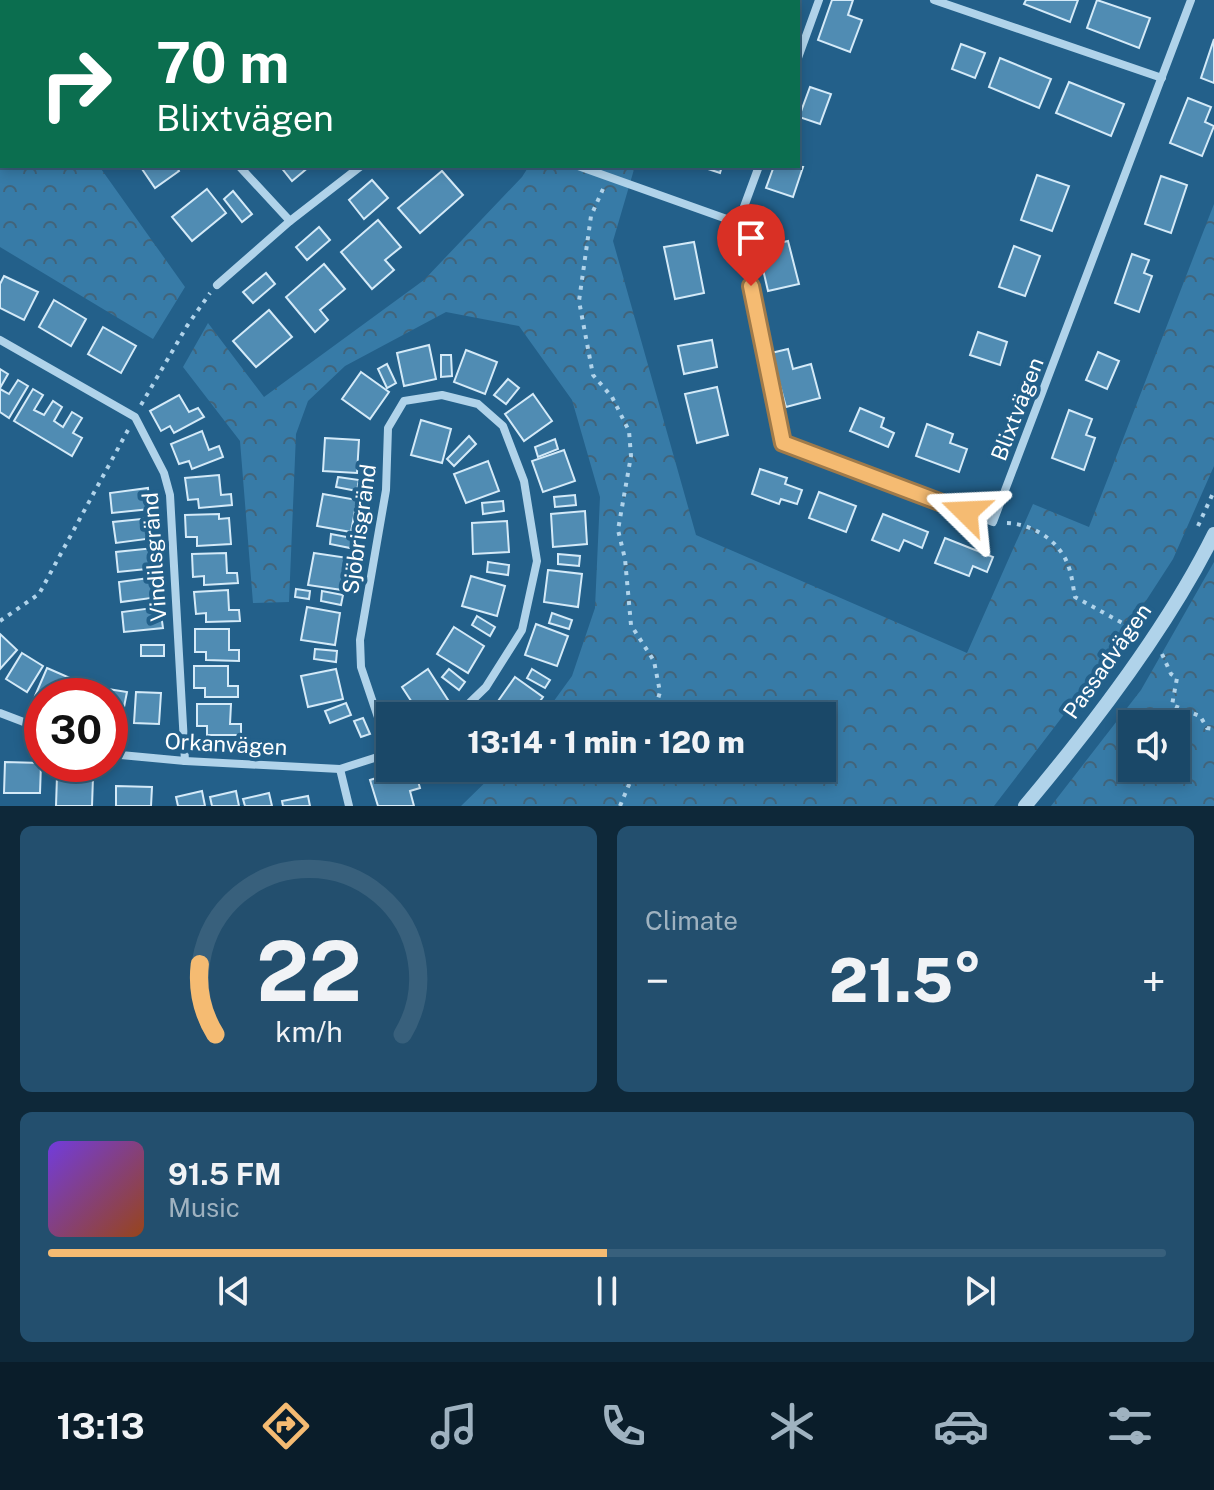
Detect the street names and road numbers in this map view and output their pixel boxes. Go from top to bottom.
street label: Blixtvägen [985,354,1049,464]
street label: Sjöbrisgränd [337,462,381,596]
street label: Vindilsgränd [137,492,171,622]
street label: Passadvägen [1058,598,1156,724]
street label: Orkanvägen [164,728,288,760]

